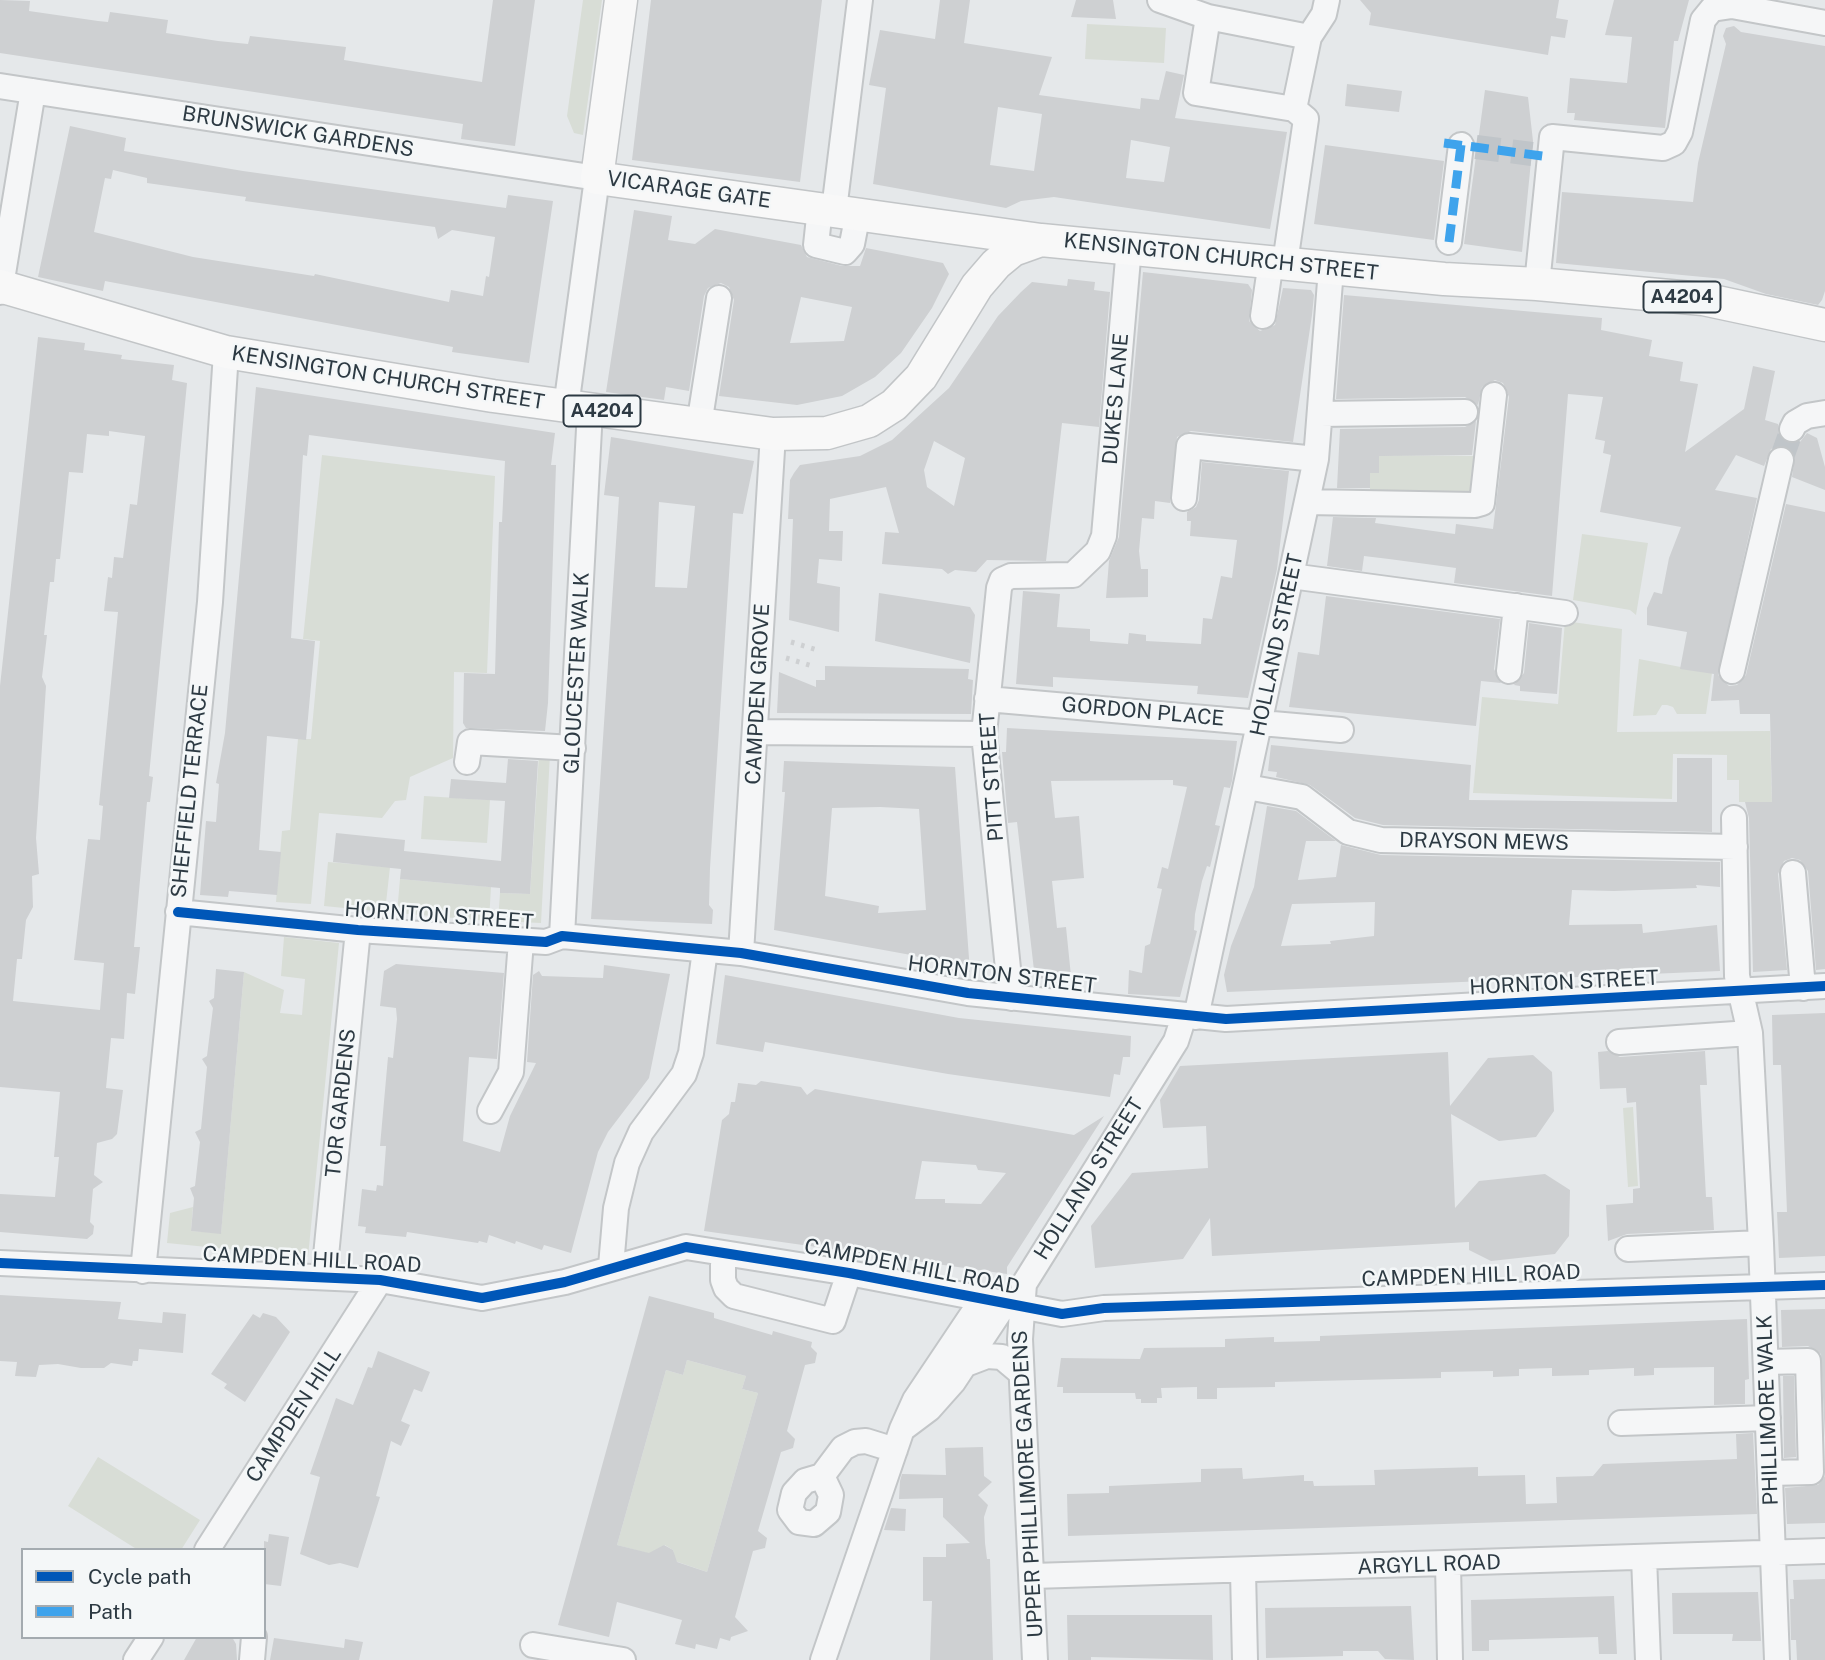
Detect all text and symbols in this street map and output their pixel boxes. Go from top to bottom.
street label: BRUNSWICK GARDENS [180,101,416,163]
street label: VICARAGE GATE [605,166,773,214]
street label: KENSINGTON CHURCH STREET [1062,228,1380,286]
road number: A4204 [1644,282,1720,312]
street label: DUKES LANE [1098,332,1134,466]
street label: KENSINGTON CHURCH STREET [230,341,546,415]
road number: A4204 [564,396,640,426]
street label: HOLLAND STREET [1245,551,1309,739]
street label: GLOUCESTER WALK [559,571,595,775]
street label: CAMPDEN GROVE [741,603,775,785]
street label: SHEFFIELD TERRACE [166,683,214,899]
street label: GORDON PLACE [1061,692,1225,732]
street label: PITT STREET [975,712,1009,842]
street label: DRAYSON MEWS [1399,828,1569,856]
street label: HORNTON STREET [344,897,534,935]
street label: HORNTON STREET [906,951,1098,999]
street label: HORNTON STREET [1469,965,1659,1001]
street label: TOR GARDENS [321,1027,361,1179]
street label: HOLLAND STREET [1029,1093,1149,1265]
street label: CAMPDEN HILL ROAD [802,1234,1022,1300]
street label: CAMPDEN HILL ROAD [202,1242,422,1278]
street label: CAMPDEN HILL ROAD [1361,1260,1581,1292]
street label: PHILLIMORE WALK [1752,1314,1784,1506]
street label: UPPER PHILLIMORE GARDENS [1007,1330,1049,1638]
street label: CAMPDEN HILL [241,1343,347,1487]
legend [21,1548,266,1639]
street label: ARGYLL ROAD [1357,1550,1501,1580]
text: Cycle path [88,1564,191,1589]
text: Path [88,1599,133,1624]

